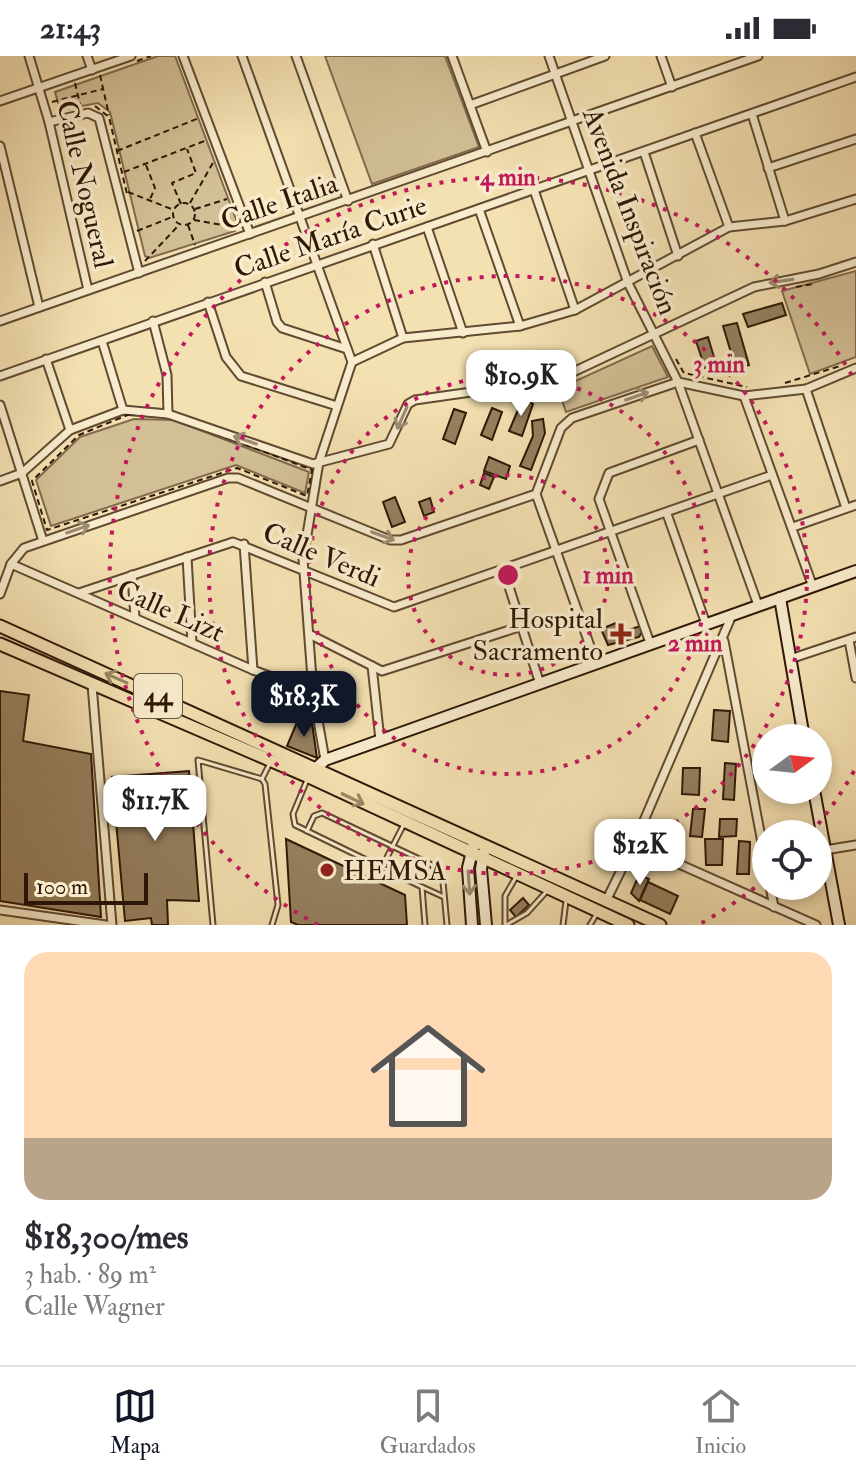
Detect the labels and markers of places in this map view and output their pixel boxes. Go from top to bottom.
pin: $10.9K [456,350,586,418]
centre of rings [494,561,522,589]
place label: Hospital Sacramento [473,602,603,669]
marker: Hospital Sacramento [610,623,632,645]
pin: $18.3K [239,671,369,739]
pin: $11.7K [90,775,220,843]
pin: $12K [593,819,687,887]
place label: HEMSA [343,854,447,889]
marker: HEMSA [318,861,336,879]

